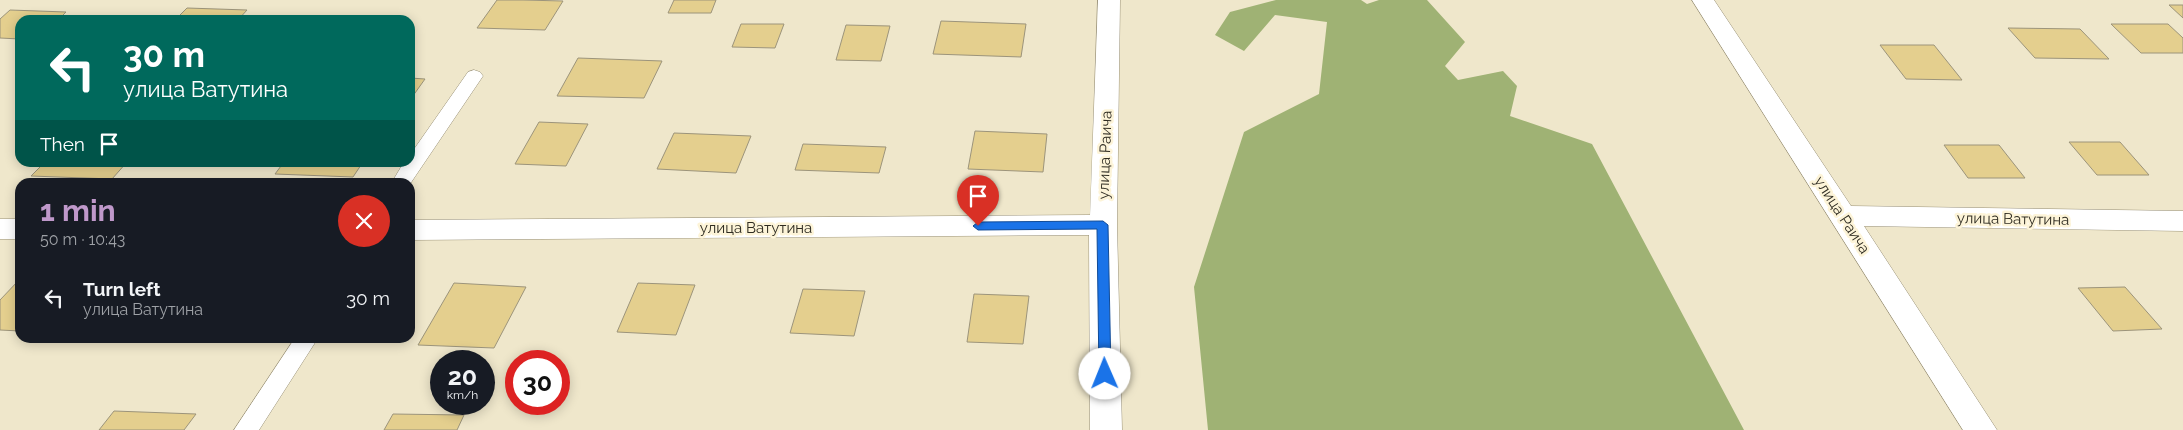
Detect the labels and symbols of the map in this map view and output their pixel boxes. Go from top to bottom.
street label: улица Раича [1094,110,1116,200]
street label: улица Раича [1810,173,1874,257]
pin [957,175,999,226]
street label: улица Ватутина [1957,209,2069,229]
street label: улица Ватутина [700,219,812,237]
position arrow [1078,347,1130,399]
speed limit sign: 30 [505,350,570,415]

